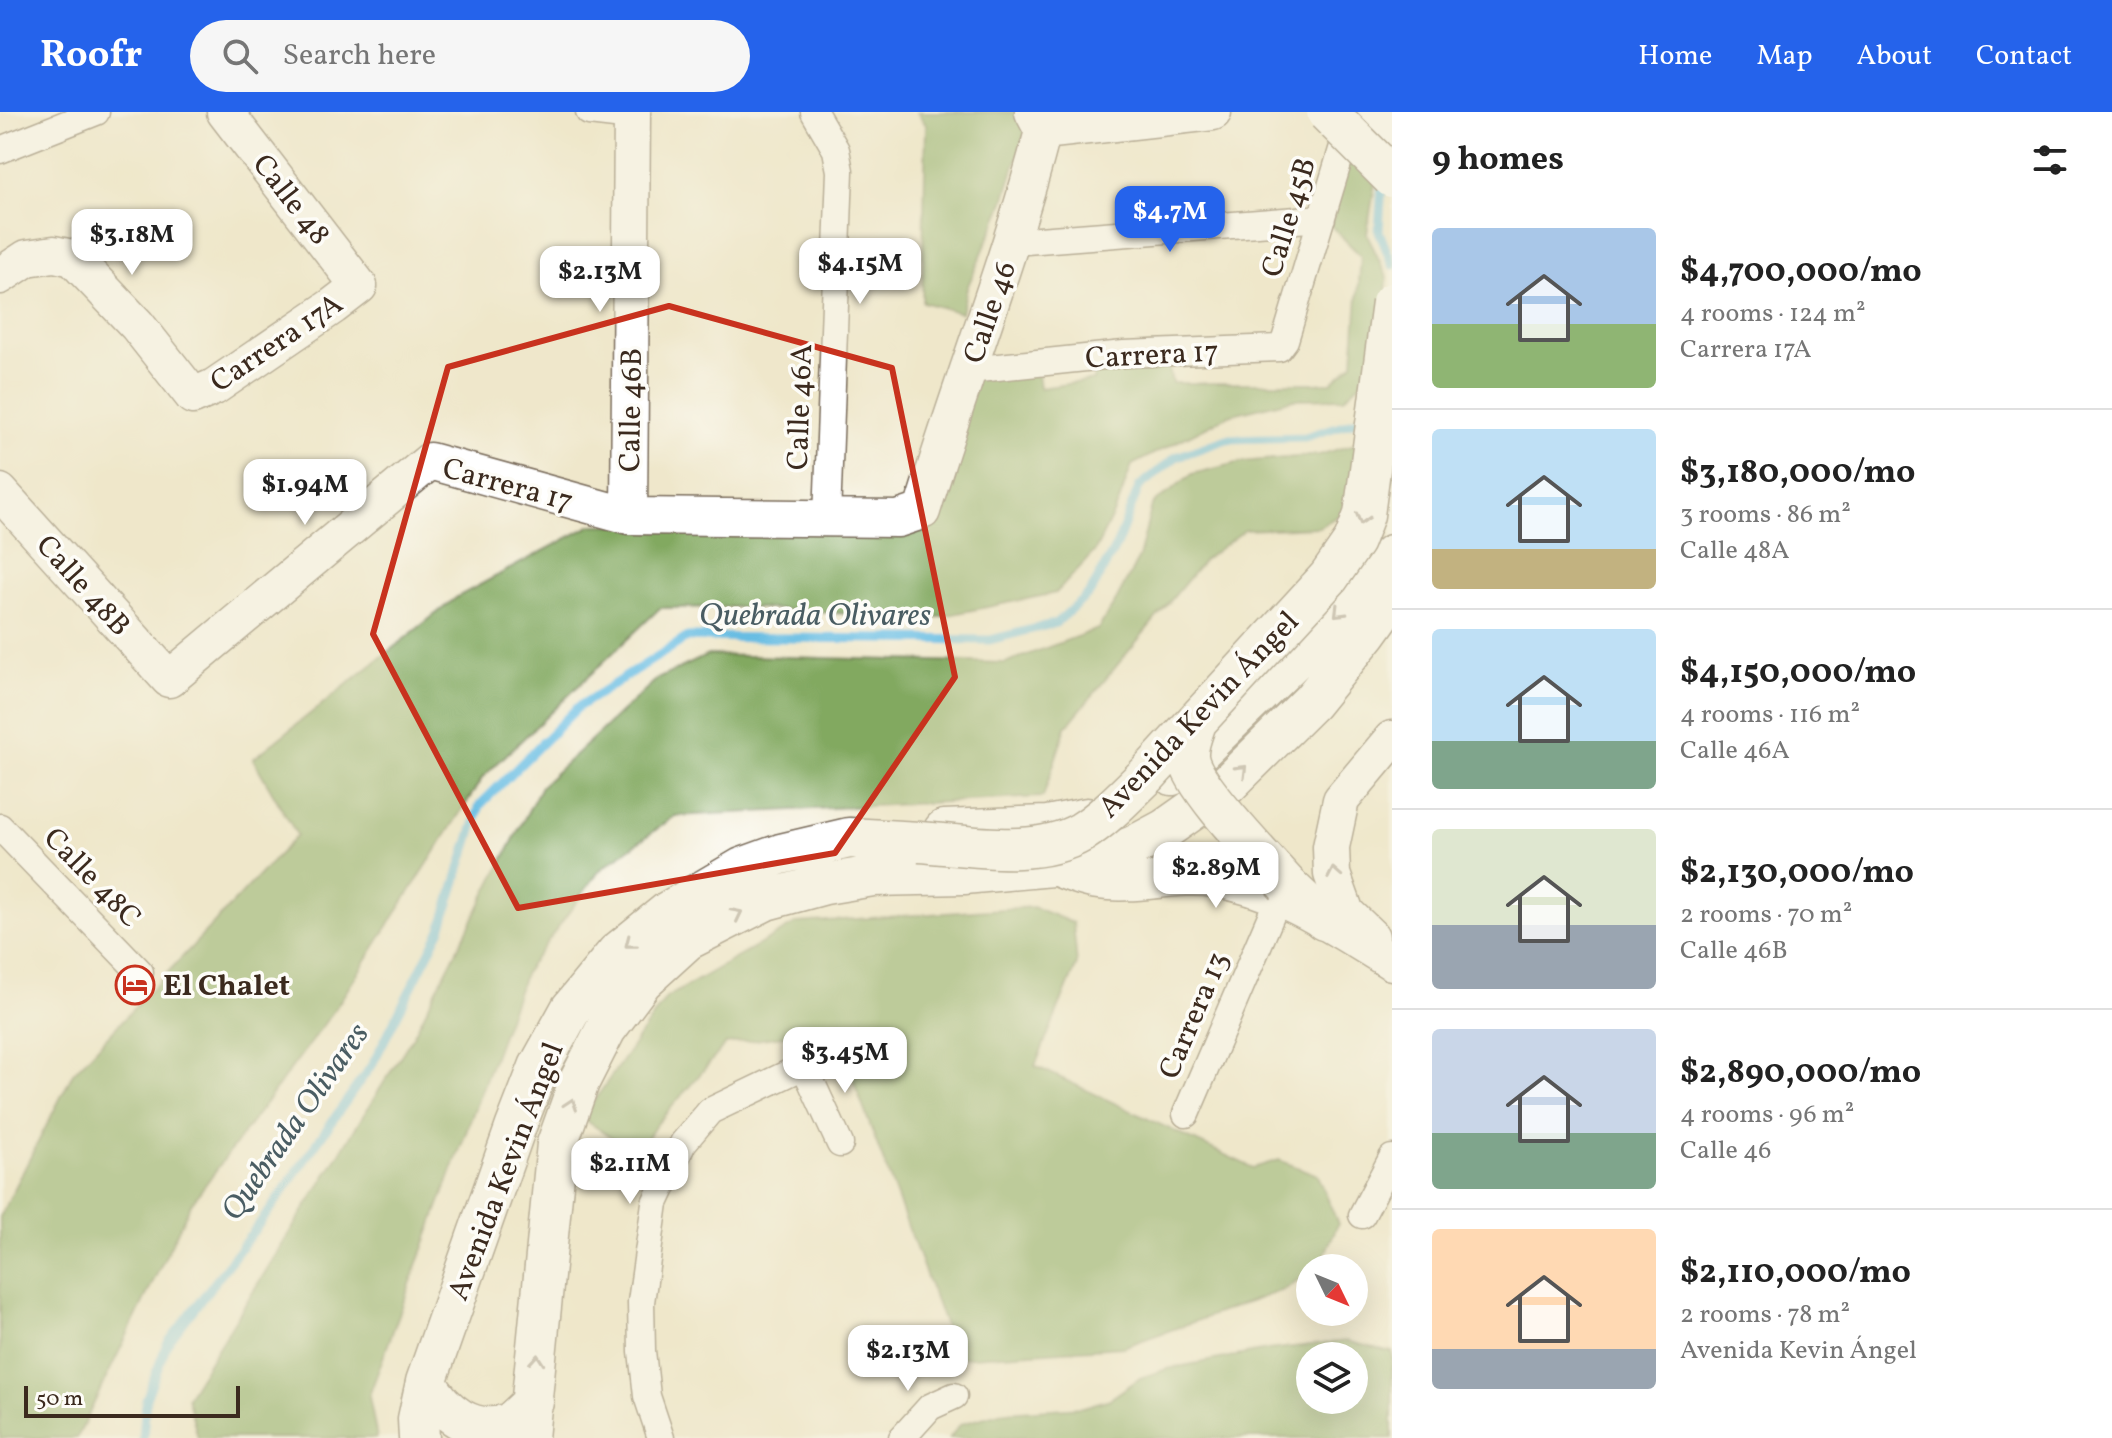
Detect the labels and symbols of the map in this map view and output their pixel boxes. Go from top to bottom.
street label: Calle 48 [241,146,339,255]
street label: Calle 45B [1252,153,1328,282]
pin: $4.7M [1114,186,1226,254]
pin: $3.18M [67,209,197,277]
pin: $4.15M [795,238,925,306]
pin: $2.13M [535,246,665,314]
street label: Calle 46 [954,256,1028,369]
street label: Carrera 17A [202,284,352,403]
street label: Carrera 17 [1084,332,1220,380]
street label: Calle 46A [778,343,824,471]
street label: Calle 46B [610,348,654,472]
street label: Carrera 17 [438,448,577,524]
pin: $1.94M [240,459,370,527]
one-way arrow [1355,512,1371,525]
street label: Calle 48B [25,526,140,646]
water label: Quebrada Olivares [699,595,931,639]
street label: Avenida Kevin Ángel [1089,603,1309,828]
one-way arrow [1334,603,1348,617]
one-way arrow [1233,764,1247,779]
street label: Calle 48C [33,819,150,938]
pin: $2.89M [1151,842,1281,910]
one-way arrow [1326,866,1343,880]
one-way arrow [729,909,744,924]
one-way arrow [624,933,639,947]
street label: Carrera 13 [1149,946,1240,1086]
hotel icon: El Chalet [114,964,156,1006]
place label: El Chalet [163,966,290,1008]
water label: Quebrada Olivares [212,1015,381,1230]
pin: $3.45M [780,1027,910,1095]
street label: Avenida Kevin Ángel [438,1037,575,1307]
one-way arrow [562,1098,578,1112]
pin: $2.11M [565,1138,695,1206]
north arrow [1296,1254,1368,1326]
pin: $2.13M [843,1325,973,1393]
one-way arrow [528,1354,545,1367]
scale bar [24,1382,240,1418]

